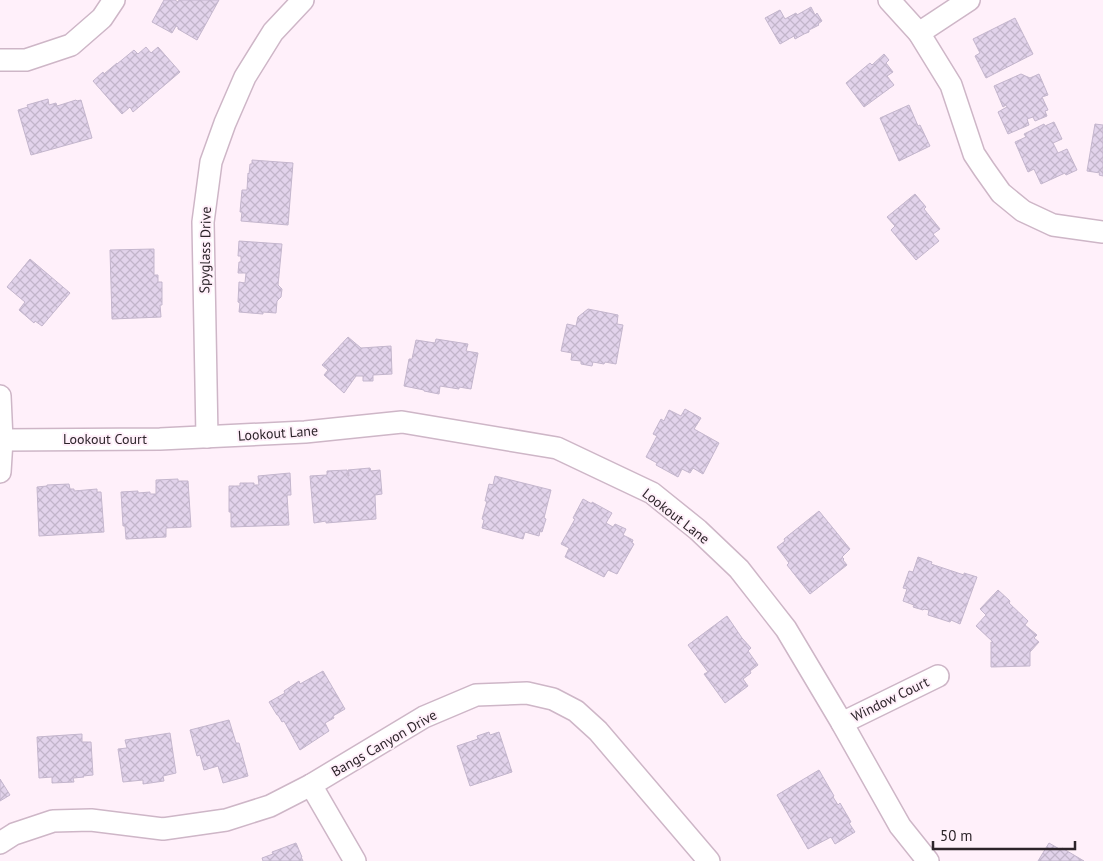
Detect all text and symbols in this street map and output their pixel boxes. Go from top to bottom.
street label: Spyglass Drive [195,207,215,293]
street label: Lookout Lane [237,421,319,445]
street label: Lookout Court [63,430,147,448]
street label: Lookout Lane [639,484,713,548]
street label: Window Court [848,672,932,726]
street label: Bangs Canyon Drive [328,705,440,781]
scale bar [933,818,1076,850]
text: 50 m [940,826,973,845]

